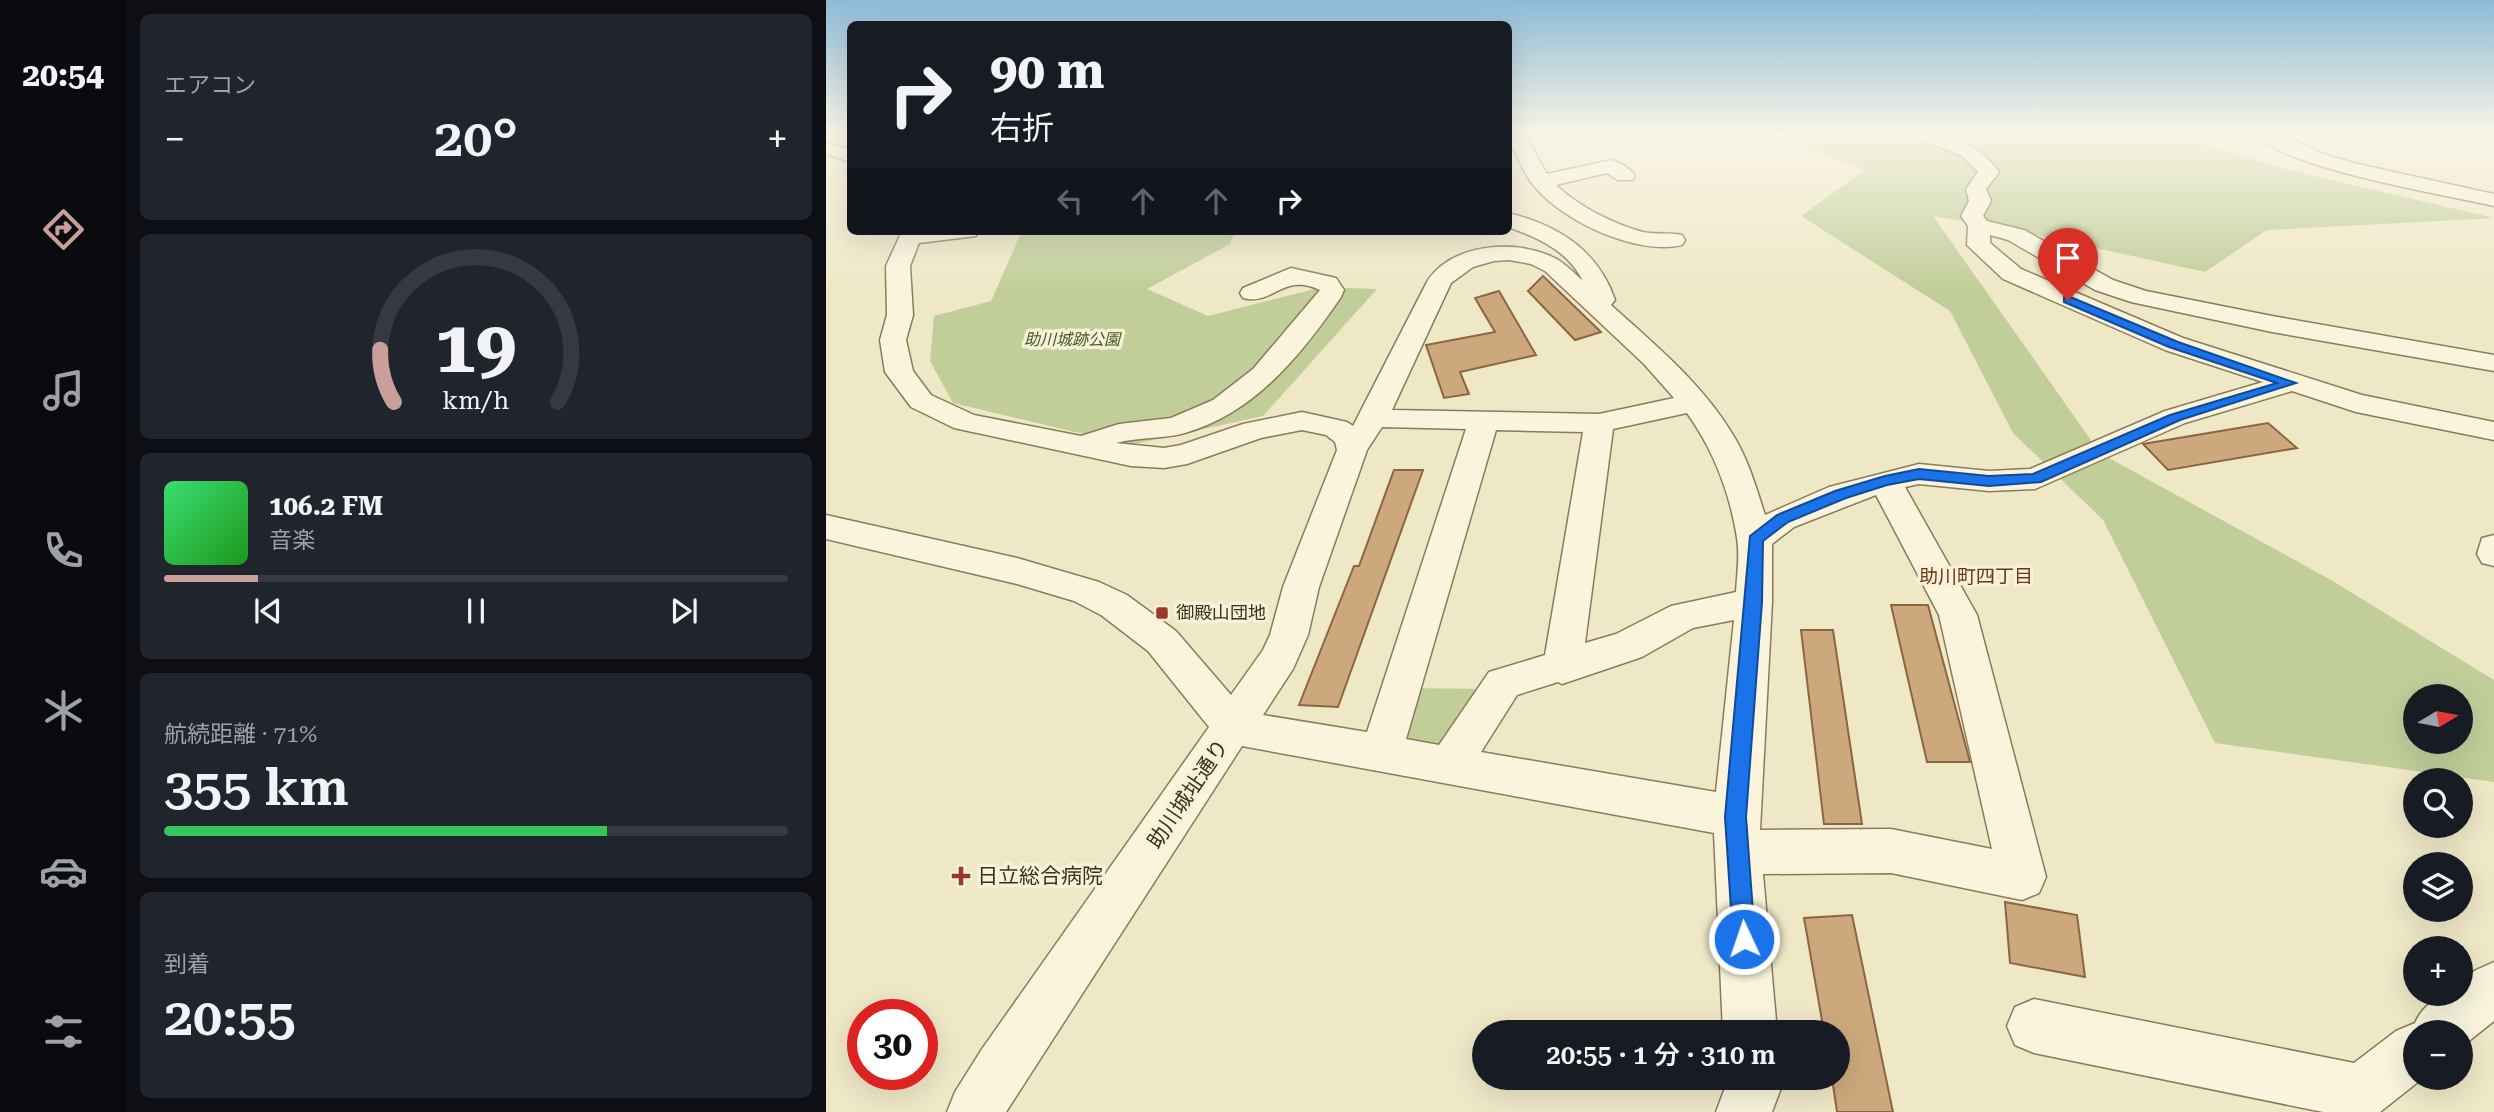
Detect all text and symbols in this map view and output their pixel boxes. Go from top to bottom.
text: 90 m [990,43,1105,100]
icon: right [875,49,966,140]
text: 20:54 [22,56,104,94]
text: エアコン [164,72,256,99]
text: 20° [434,108,518,169]
text: 右折 [990,109,1054,147]
text: − [164,117,185,161]
text: + [767,117,788,161]
icon: left [1051,182,1089,220]
icon: ahead [1124,182,1162,220]
icon: ahead [1197,182,1235,220]
icon: right [1270,182,1308,220]
icon: directions [39,205,88,254]
pin [2038,228,2098,300]
icon: arrive [2049,239,2087,277]
text: 19 [435,306,517,391]
park label: 助川城跡公園 [1024,330,1122,349]
icon: music [39,366,88,415]
text: km/h [443,386,509,415]
text: 106.2 FM [269,491,383,521]
icon: phone [39,526,88,575]
text: 音楽 [269,527,315,554]
district label: 助川町四丁目 [1919,565,2033,588]
icon: previous [249,592,287,630]
icon: pause [457,592,495,630]
icon: next [665,592,703,630]
place label: 御殿山団地 [1176,602,1266,623]
marker: 御殿山団地 [1154,605,1170,621]
north arrow [2403,684,2473,754]
map controls [2403,684,2473,1090]
icon: climate [39,686,88,735]
text: 航続距離 · 71% [164,721,317,748]
street label: 助川城址通り [1143,735,1233,853]
text: 355 km [164,757,349,818]
button: search [2403,768,2473,838]
icon: car [39,847,88,896]
button: layers [2403,852,2473,922]
place label: 日立総合病院 [977,864,1103,888]
marker: 日立総合病院 [951,866,971,886]
position arrow [1707,902,1781,976]
button: + [2403,936,2473,1006]
text: 到着 [164,951,210,978]
text: 20:55 [164,987,296,1048]
speed limit sign: 30 [847,999,938,1090]
icon: filters [39,1007,88,1056]
button: − [2403,1020,2473,1090]
text: 20:55 · 1 分 · 310 m [1546,1040,1776,1070]

